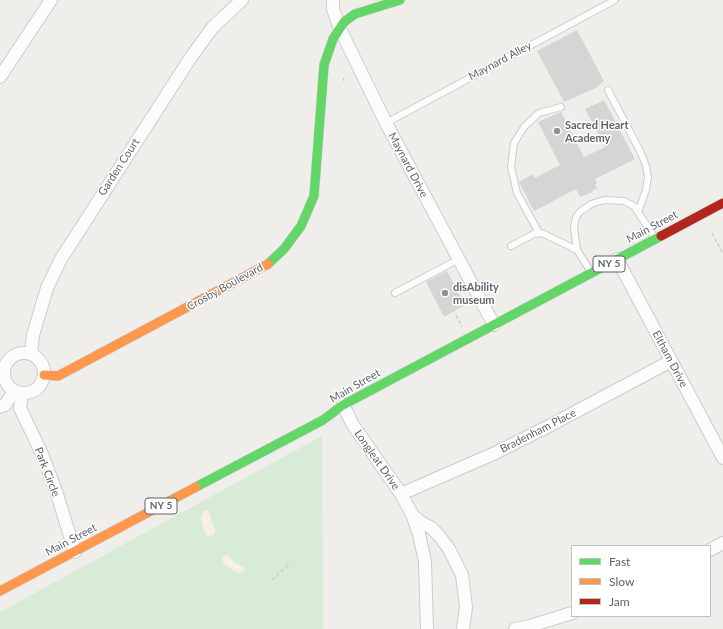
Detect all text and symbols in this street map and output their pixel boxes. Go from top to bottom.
street label: Maynard Alley [466,39,534,83]
place label: Sacred Heart Academy [565,118,629,144]
marker: Sacred Heart Academy [552,126,562,136]
street label: Maynard Drive [385,130,431,200]
street label: Garden Court [96,136,142,198]
street label: Main Street [624,208,680,246]
road number: NY 5 [593,256,625,272]
street label: Crosby Boulevard [185,261,265,313]
place label: disAbility museum [453,280,499,306]
marker: disAbility museum [440,288,450,298]
street label: Eltham Drive [649,328,691,390]
street label: Main Street [327,366,383,406]
street label: Bradenham Place [498,406,578,456]
street label: Longleat Drive [351,427,403,493]
street label: Park Circle [32,445,62,499]
road number: NY 5 [145,498,177,514]
street label: Main Street [43,521,99,559]
legend [571,545,711,617]
text: Fast [609,554,630,569]
text: Slow [609,574,634,589]
text: Jam [609,594,630,609]

